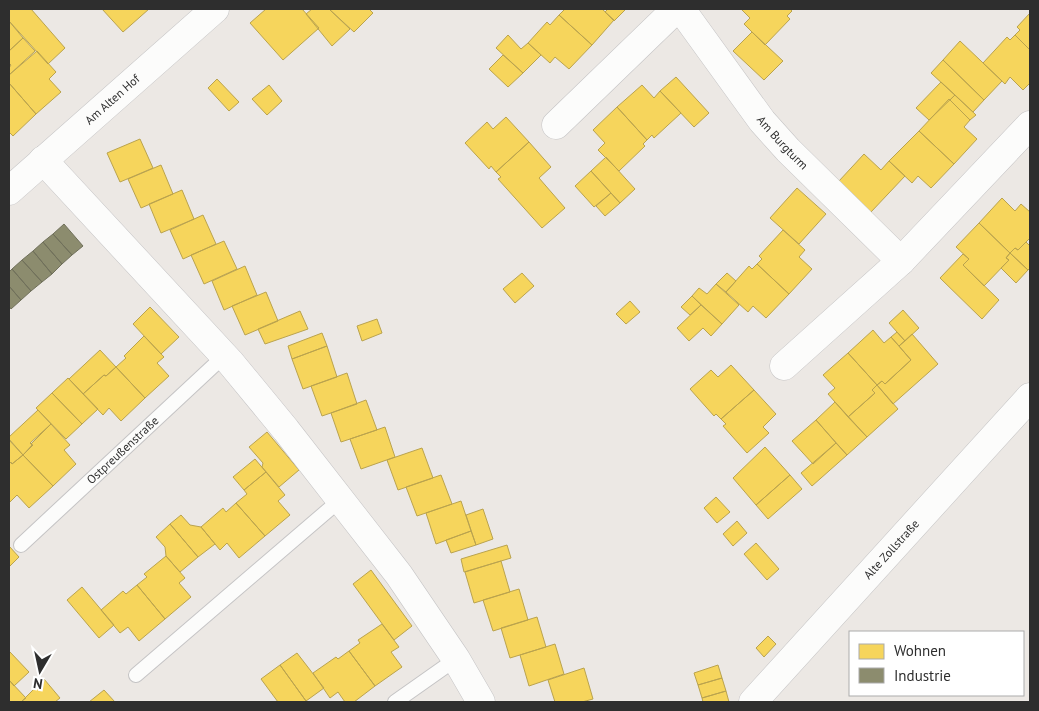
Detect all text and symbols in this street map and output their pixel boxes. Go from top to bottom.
street label: Am Alten Hof [82,70,143,127]
street label: Am Burgturm [754,113,811,173]
street label: Ostpreußenstraße [83,413,161,487]
street label: Alte Zollstraße [860,516,922,582]
legend [849,631,1024,696]
text: Wohnen [894,641,946,660]
north arrow [15,646,65,696]
text: Industrie [894,666,951,685]
text: N [32,674,44,693]

